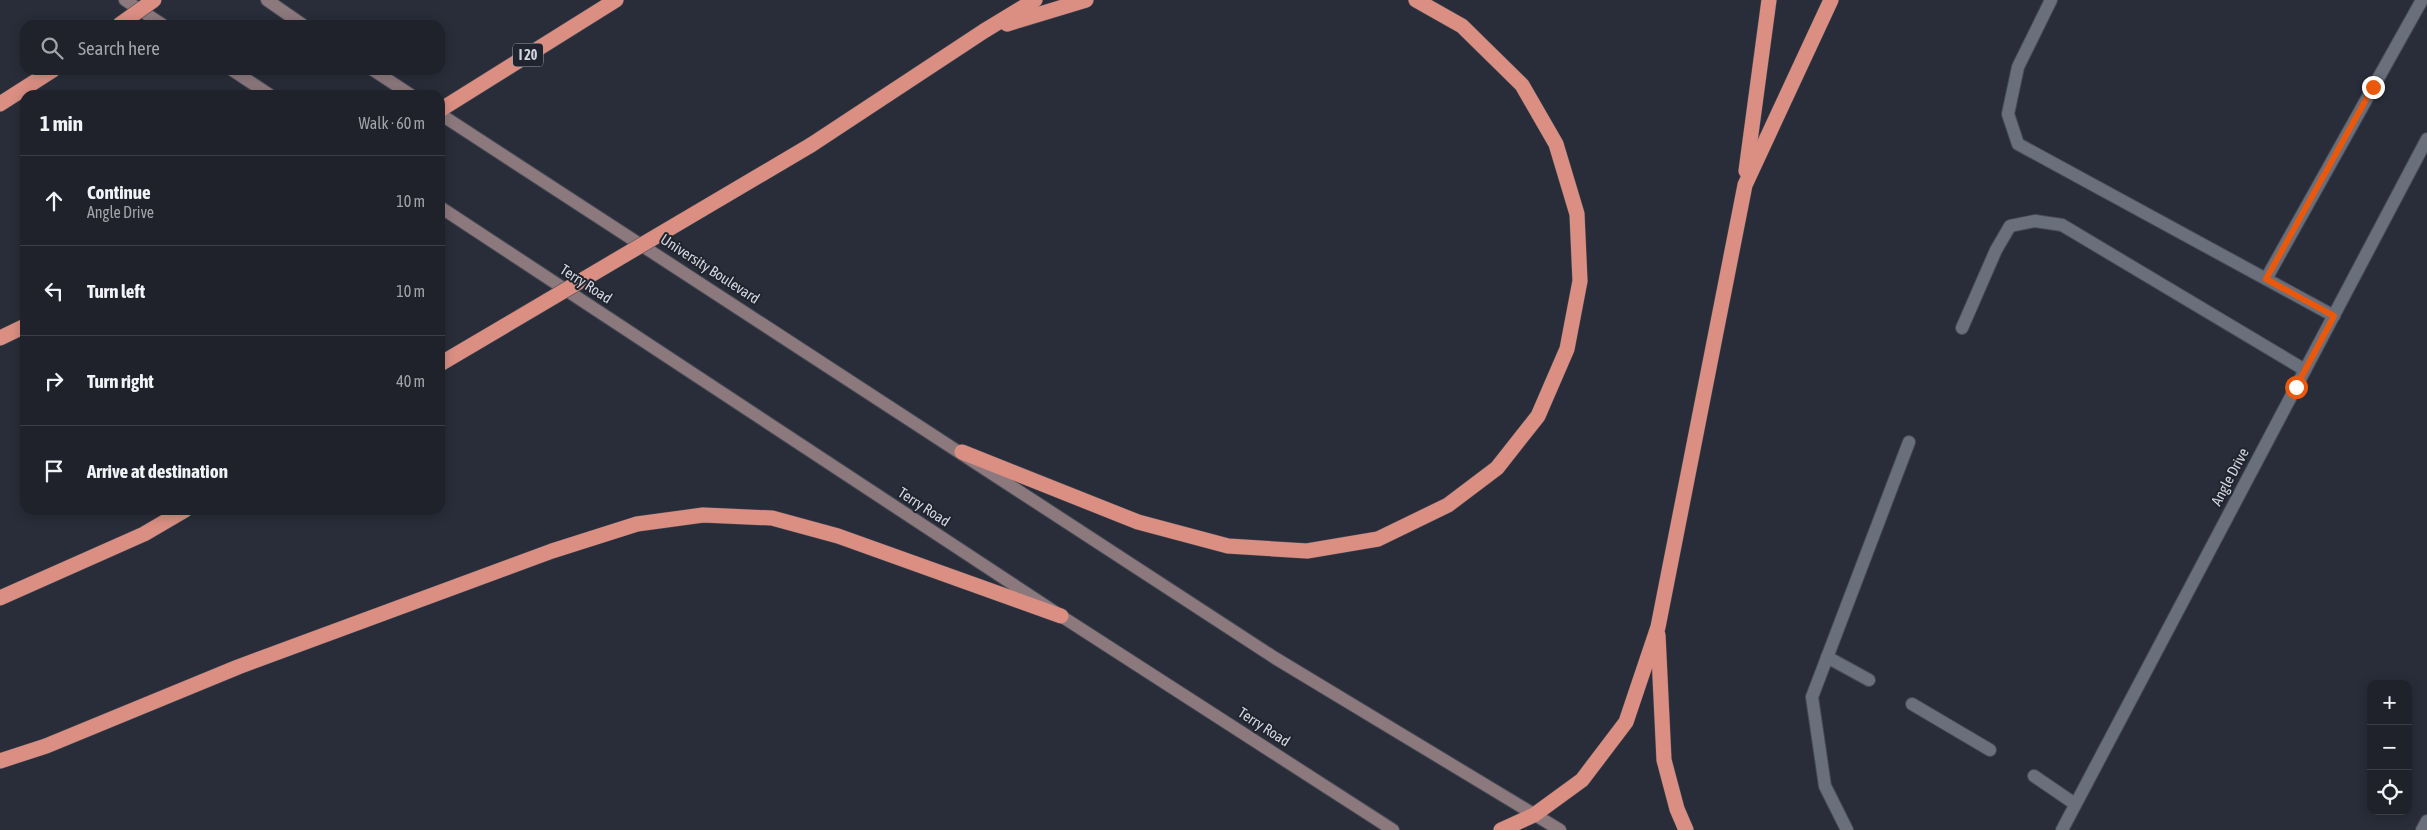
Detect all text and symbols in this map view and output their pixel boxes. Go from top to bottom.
search box [20,20,445,75]
icon: search [38,34,66,62]
text: Search here [78,37,160,59]
road number: I 20 [513,44,543,66]
route end [2362,76,2385,99]
text: 1 min [40,111,83,135]
text: Walk · 60 m [359,114,425,132]
text: Continue [87,181,151,203]
icon: ahead [40,187,68,215]
text: 10 m [396,192,425,210]
text: Angle Drive [87,203,154,221]
street label: University Boulevard [658,230,763,307]
street label: Terry Road [557,261,615,307]
icon: left [40,277,68,305]
text: Turn left [87,280,145,302]
text: 10 m [396,282,425,300]
icon: right [40,367,68,395]
text: Turn right [87,370,154,392]
text: 40 m [396,372,425,390]
route start [2285,376,2308,399]
street label: Angle Drive [2207,445,2252,509]
icon: arrive [40,457,68,485]
text: Arrive at destination [87,460,228,482]
street label: Terry Road [895,484,953,530]
map controls [2367,680,2412,815]
button: + [2367,680,2412,725]
street label: Terry Road [1235,704,1293,750]
button: − [2367,725,2412,770]
button: locate [2367,770,2412,815]

